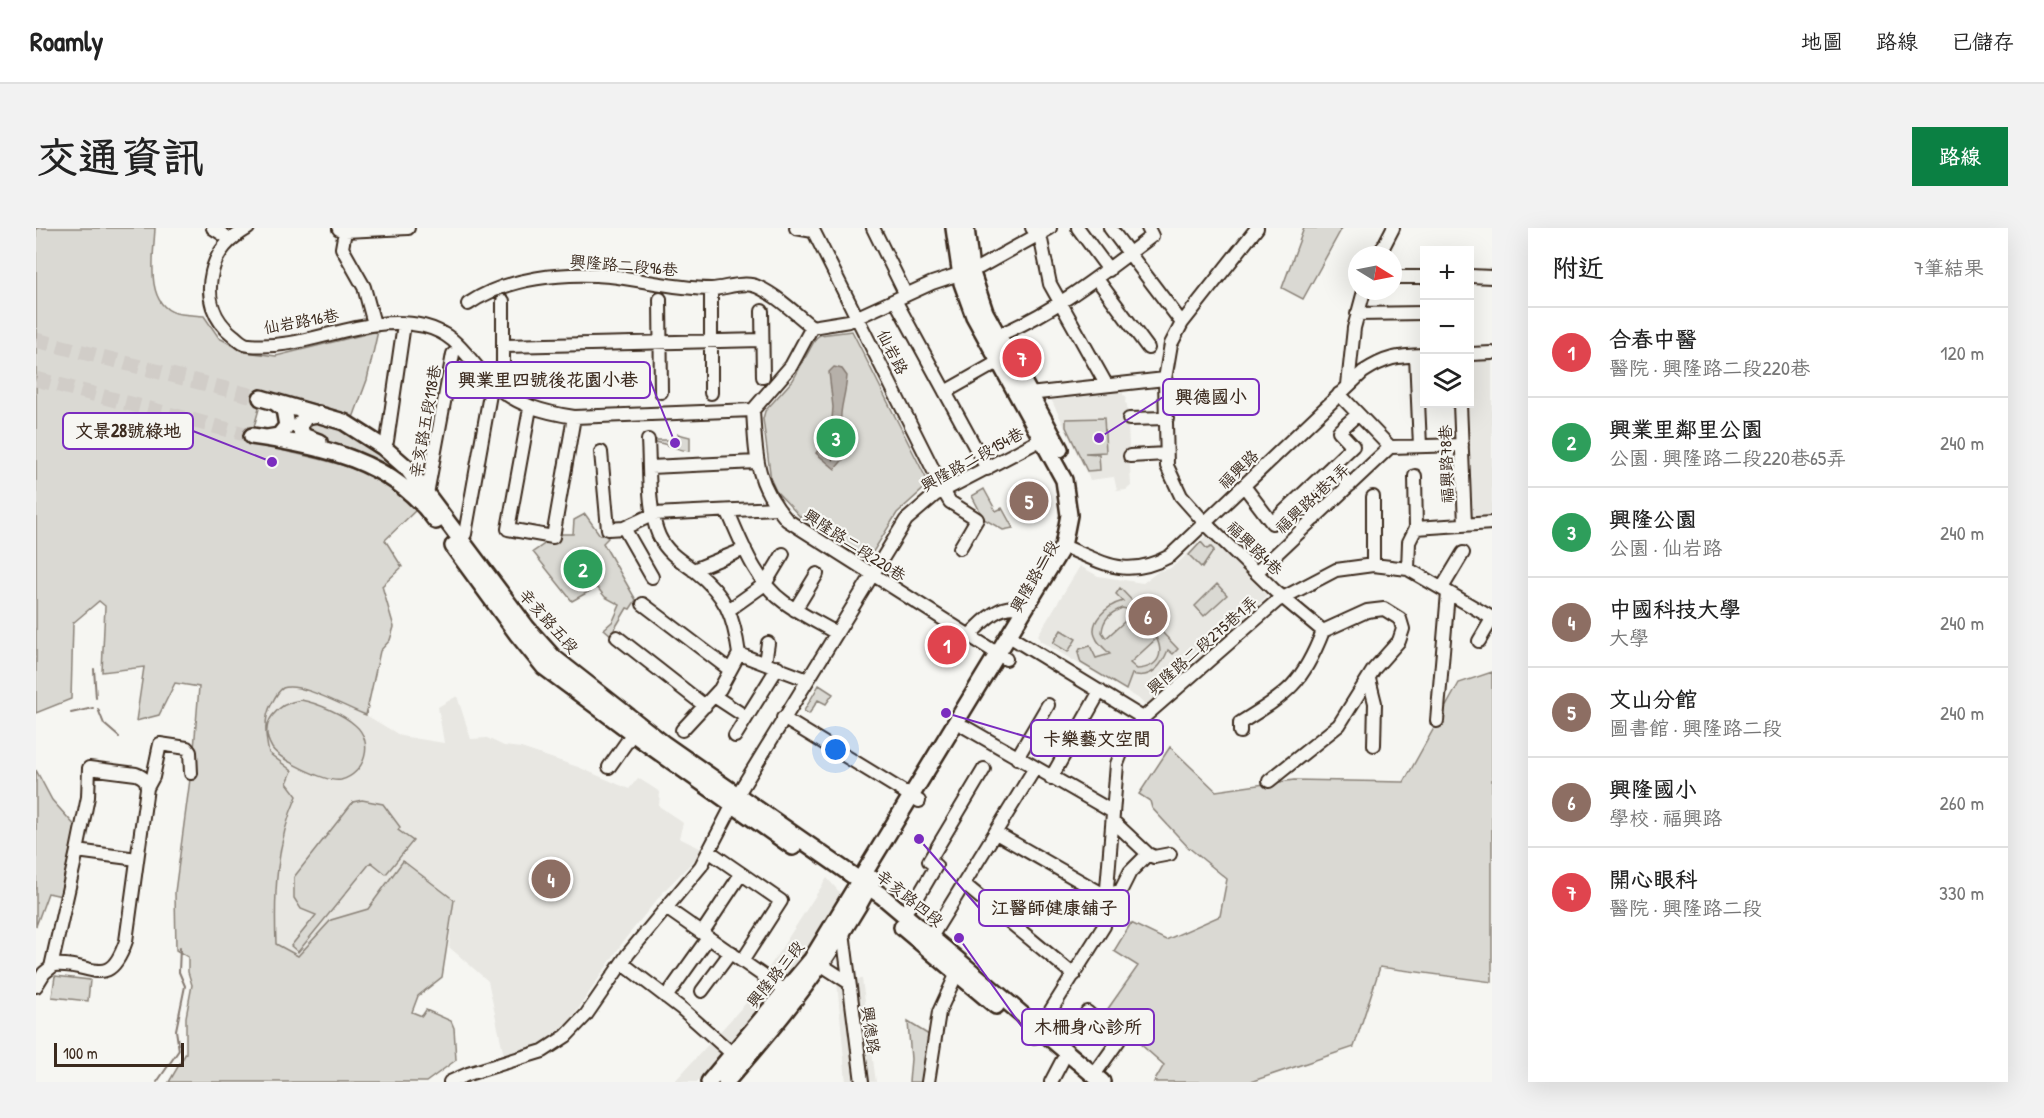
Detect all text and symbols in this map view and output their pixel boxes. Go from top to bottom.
text: Roamly [30,22,103,60]
text: 地圖 [1801,27,1843,56]
text: 路線 [1876,27,1918,56]
text: 已儲存 [1951,27,2014,56]
button: 路線 [1912,127,2008,186]
text: 交通資訊 [36,128,204,185]
north arrow [1348,246,1402,300]
map controls [1420,246,1474,408]
button: + [1420,246,1474,300]
street label: 興隆路二段96巷 [569,249,679,281]
text: 附近 [1552,250,1604,285]
text: 7筆結果 [1914,254,1984,281]
button: − [1420,300,1474,354]
street label: 仙岩路16巷 [262,304,340,338]
text: 合春中醫 [1609,324,1697,354]
street label: 仙岩路 [872,326,914,378]
pin: 7 [1002,336,1042,380]
text: 1 [1568,339,1575,366]
text: 120 m [1940,339,1984,366]
button: layers [1420,354,1474,408]
text: 醫院 · 興隆路二段220巷 [1609,354,1810,381]
callout: 興業里四號後花園小巷 [446,362,650,398]
street label: 辛亥路五段118巷 [404,363,446,479]
text: 興業里四號後花園小巷 [458,367,639,392]
callout: 興德國小 [1163,379,1259,415]
text: 興德國小 [1175,384,1247,409]
callout: 文景28號綠地 [63,413,193,449]
text: 興業里鄰里公園 [1609,414,1763,444]
pin: 3 [816,416,856,460]
text: 文景28號綠地 [75,418,181,443]
street label: 興隆路二段154巷 [917,422,1027,496]
street label: 福興路78巷 [1434,424,1458,504]
text: 2 [1567,429,1576,456]
text: 240 m [1940,429,1984,456]
street label: 福興路 [1213,444,1263,494]
text: 公園 · 興隆路二段220巷65弄 [1609,444,1846,471]
street label: 福興路4巷7弄 [1270,458,1354,538]
pin: 5 [1010,478,1048,524]
street label: 興隆路二段220巷 [799,504,911,586]
text: 興隆公園 [1609,504,1697,534]
street label: 福興路4巷 [1222,516,1288,580]
text: 3 [1567,519,1576,546]
text: 240 m [1940,519,1984,546]
text: 公園 · 仙岩路 [1609,534,1722,561]
street label: 興隆路二段 [1004,536,1064,616]
pin: 2 [564,546,602,592]
street label: 辛亥路五段 [514,584,584,658]
street label: 興隆路二段275巷1弄 [1142,591,1262,699]
pin: 6 [1128,594,1168,638]
text: 中國科技大學 [1609,594,1741,624]
text: 4 [1568,609,1575,636]
text: 240 m [1940,609,1984,636]
pin: 1 [928,622,966,668]
text: 大學 [1609,624,1649,651]
text: 文山分館 [1609,684,1697,714]
text: 5 [1567,699,1576,726]
text: 240 m [1940,699,1984,726]
text: 圖書館 · 興隆路二段 [1609,714,1782,741]
callout: 卡樂藝文空間 [1031,720,1163,756]
text: 卡樂藝文空間 [1043,726,1151,751]
your location [821,735,850,764]
text: 興隆國小 [1609,774,1697,804]
text: 6 [1568,789,1575,816]
text: 260 m [1940,789,1984,816]
text: 學校 · 福興路 [1609,804,1722,831]
pin: 4 [532,856,570,902]
text: 開心眼科 [1609,864,1697,894]
street label: 辛亥路四段 [872,865,948,931]
text: 7 [1567,879,1576,906]
text: 330 m [1939,879,1984,906]
callout: 江醫師健康舖子 [979,890,1129,926]
text: 醫院 · 興隆路二段 [1609,894,1762,921]
text: 江醫師健康舖子 [991,895,1117,920]
street label: 興隆路三段 [741,936,809,1012]
street label: 興德路 [857,1005,885,1055]
callout: 木柵身心診所 [1022,1009,1154,1045]
text: 木柵身心診所 [1034,1014,1142,1039]
scale bar [54,1040,184,1068]
text: 100 m [63,1042,98,1064]

